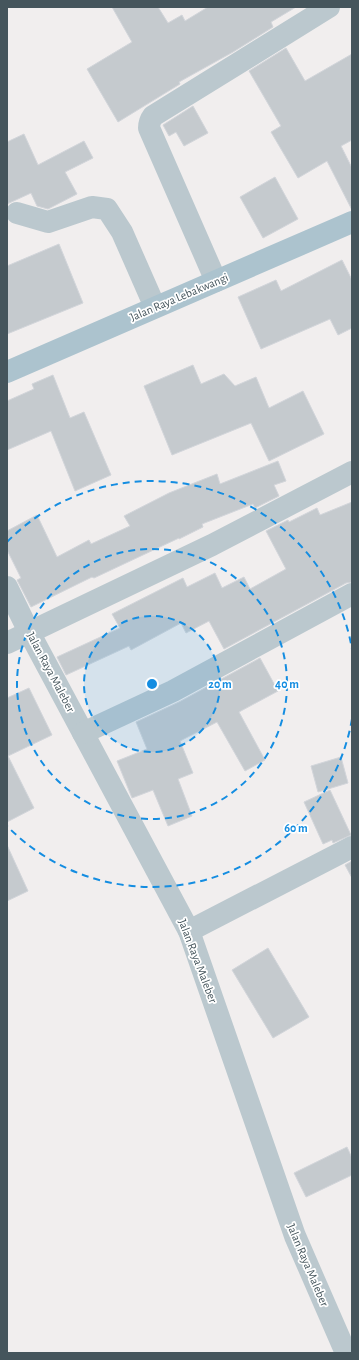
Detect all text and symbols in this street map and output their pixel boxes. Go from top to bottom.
street label: Jalan Raya Lebakwangi [128,271,230,324]
street label: Jalan Raya Maleber [24,630,77,715]
centre of rings [145,677,159,691]
text: 20 m [208,678,232,690]
text: 40 m [275,678,299,690]
text: 60 m [284,822,308,834]
street label: Jalan Raya Maleber [176,917,220,1005]
street label: Jalan Raya Maleber [284,1222,331,1309]

